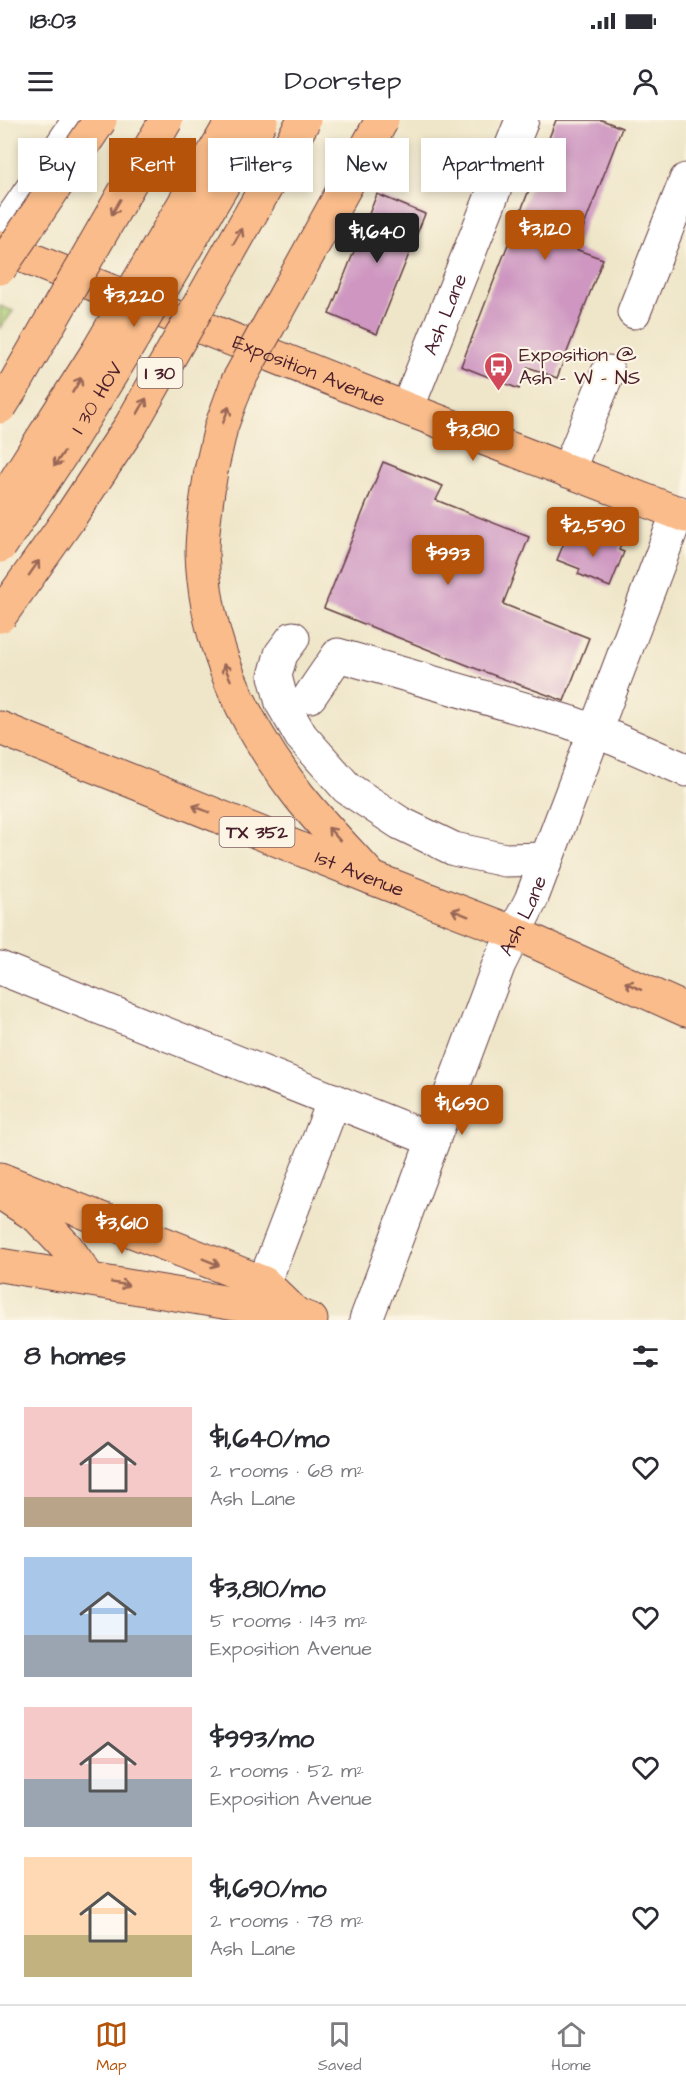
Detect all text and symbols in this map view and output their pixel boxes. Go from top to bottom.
text: 18:03 [30,6,76,37]
text: Doorstep [285,62,401,100]
icon: menu [24,65,57,98]
icon: person [629,65,662,98]
chip: Buy [18,138,97,192]
chip: Rent [109,138,196,192]
chip: Filters [208,138,313,192]
chip: New [325,138,409,192]
chip: Apartment [421,138,566,192]
one-way arrow [110,198,122,215]
pin: $3,120 [496,210,594,261]
pin: $1,640 [328,213,426,264]
text: $3,120 [519,215,571,243]
text: $1,640 [349,218,405,246]
one-way arrow [233,228,244,246]
street label: Ash Lane [417,269,475,360]
pin: $3,220 [85,277,183,328]
text: $3,220 [104,282,164,310]
street label: Exposition Avenue [229,328,390,414]
place label: Exposition @ Ash - W - NS [519,341,641,392]
bus stop icon: Exposition @ Ash - W - NS [482,350,514,392]
street label: I 30 HOV [64,356,130,440]
road number: I 30 [138,358,182,388]
one-way arrow [71,377,83,394]
one-way arrow [136,398,148,415]
one-way arrow [221,406,232,425]
pin: $3,810 [424,411,522,462]
text: $3,810 [446,416,500,444]
one-way arrow [52,450,64,467]
pin: $2,590 [544,507,642,558]
text: $2,590 [561,512,625,540]
pin: $993 [412,535,484,586]
text: $993 [426,540,470,568]
one-way arrow [28,561,40,577]
one-way arrow [221,664,232,682]
one-way arrow [193,803,211,814]
road number: TX 352 [220,817,294,847]
one-way arrow [327,827,341,843]
street label: 1st Avenue [311,844,408,904]
street label: Ash Lane [492,872,554,961]
one-way arrow [451,907,470,918]
one-way arrow [624,980,642,992]
pin: $1,690 [413,1085,511,1136]
text: $1,690 [435,1090,489,1118]
pin: $3,610 [73,1204,171,1255]
text: $3,610 [96,1209,148,1237]
one-way arrow [201,1257,219,1268]
one-way arrow [110,1279,129,1290]
text: 8 homes [24,1338,126,1374]
icon: filters [629,1340,662,1373]
text: $1,640/mo [210,1421,330,1457]
icon: home [72,1431,144,1503]
icon: heart [629,1451,662,1484]
text: 2 rooms · 68 m² [210,1457,364,1485]
text: Ash Lane [210,1485,296,1513]
text: $3,810/mo [210,1571,326,1607]
icon: home [72,1581,144,1653]
icon: heart [629,1601,662,1634]
text: 5 rooms · 143 m² [210,1607,368,1635]
text: Exposition Avenue [210,1635,372,1663]
text: $993/mo [210,1721,314,1757]
icon: home [72,1731,144,1803]
icon: heart [629,1751,662,1784]
text: 2 rooms · 52 m² [210,1757,364,1785]
text: Exposition Avenue [210,1785,372,1813]
text: $1,690/mo [210,1871,327,1907]
icon: home [72,1881,144,1953]
icon: heart [629,1901,662,1934]
text: 2 rooms · 78 m² [210,1907,364,1935]
text: Ash Lane [210,1935,296,1963]
tab: Map [95,2018,128,2076]
tab: Saved [318,2018,361,2076]
tab: Home [551,2018,591,2076]

